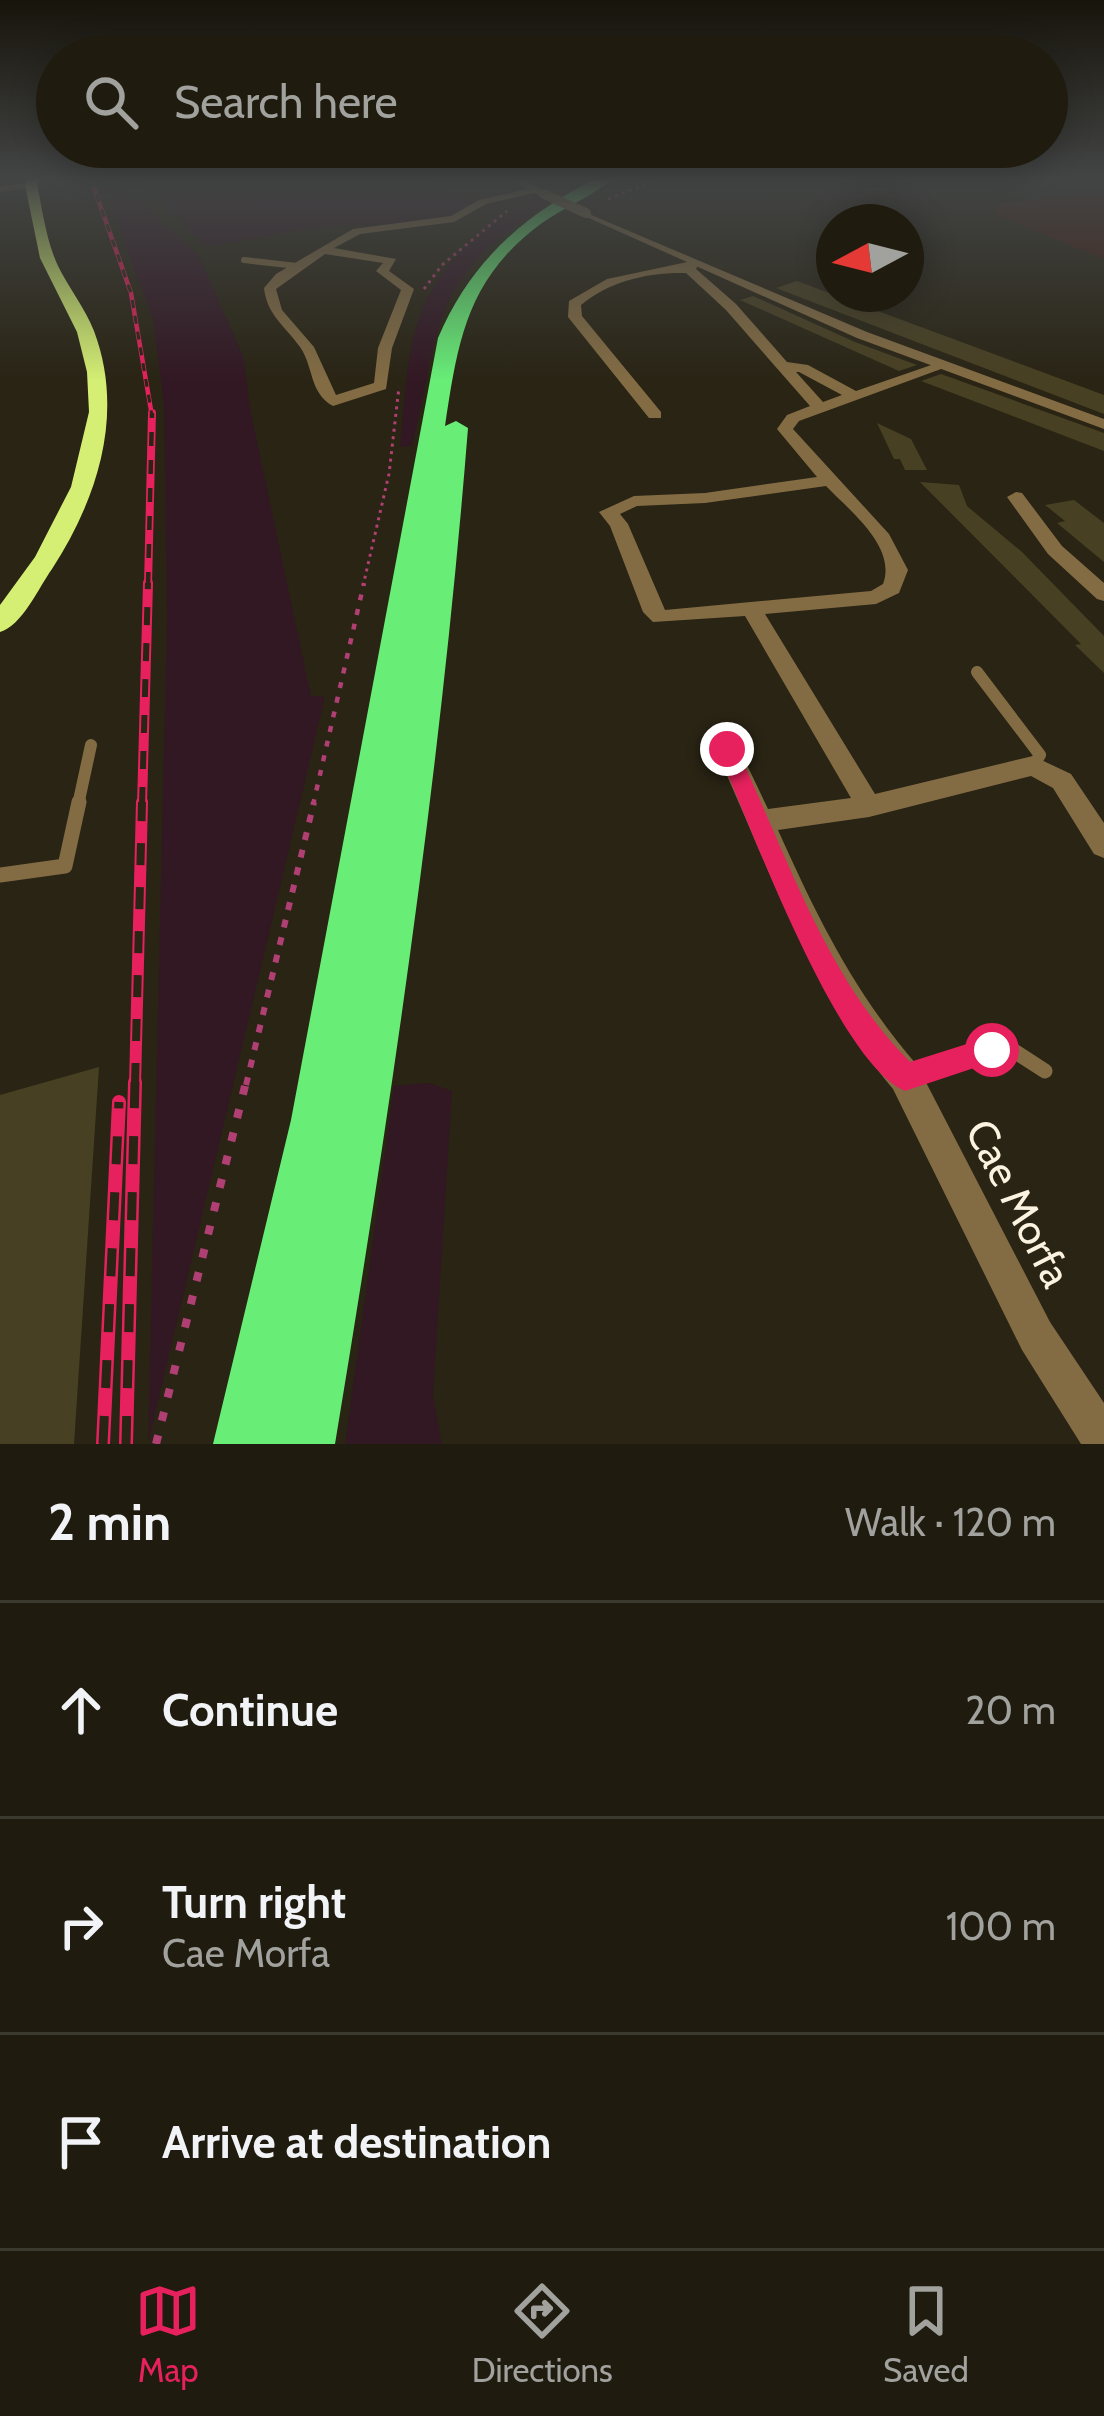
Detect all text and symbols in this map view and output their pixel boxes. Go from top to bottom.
search box [36,36,1068,168]
icon: search [78,69,144,135]
text: Search here [174,75,398,129]
north arrow [816,204,924,312]
route end [700,722,754,776]
route start [965,1023,1019,1077]
street label: Cae Morfa [955,1111,1083,1295]
text: 2 min [48,1491,171,1553]
text: Walk · 120 m [845,1498,1056,1546]
icon: ahead [48,1677,114,1743]
text: Continue [162,1683,338,1737]
text: 20 m [965,1686,1056,1734]
text: Turn right [162,1875,346,1929]
icon: right [48,1893,114,1959]
text: 100 m [946,1902,1056,1950]
text: Cae Morfa [162,1929,330,1977]
icon: arrive [48,2109,114,2175]
text: Arrive at destination [162,2115,551,2169]
tab: Map [135,2278,201,2390]
tab: Directions [472,2278,613,2390]
tab: Saved [883,2278,969,2390]

